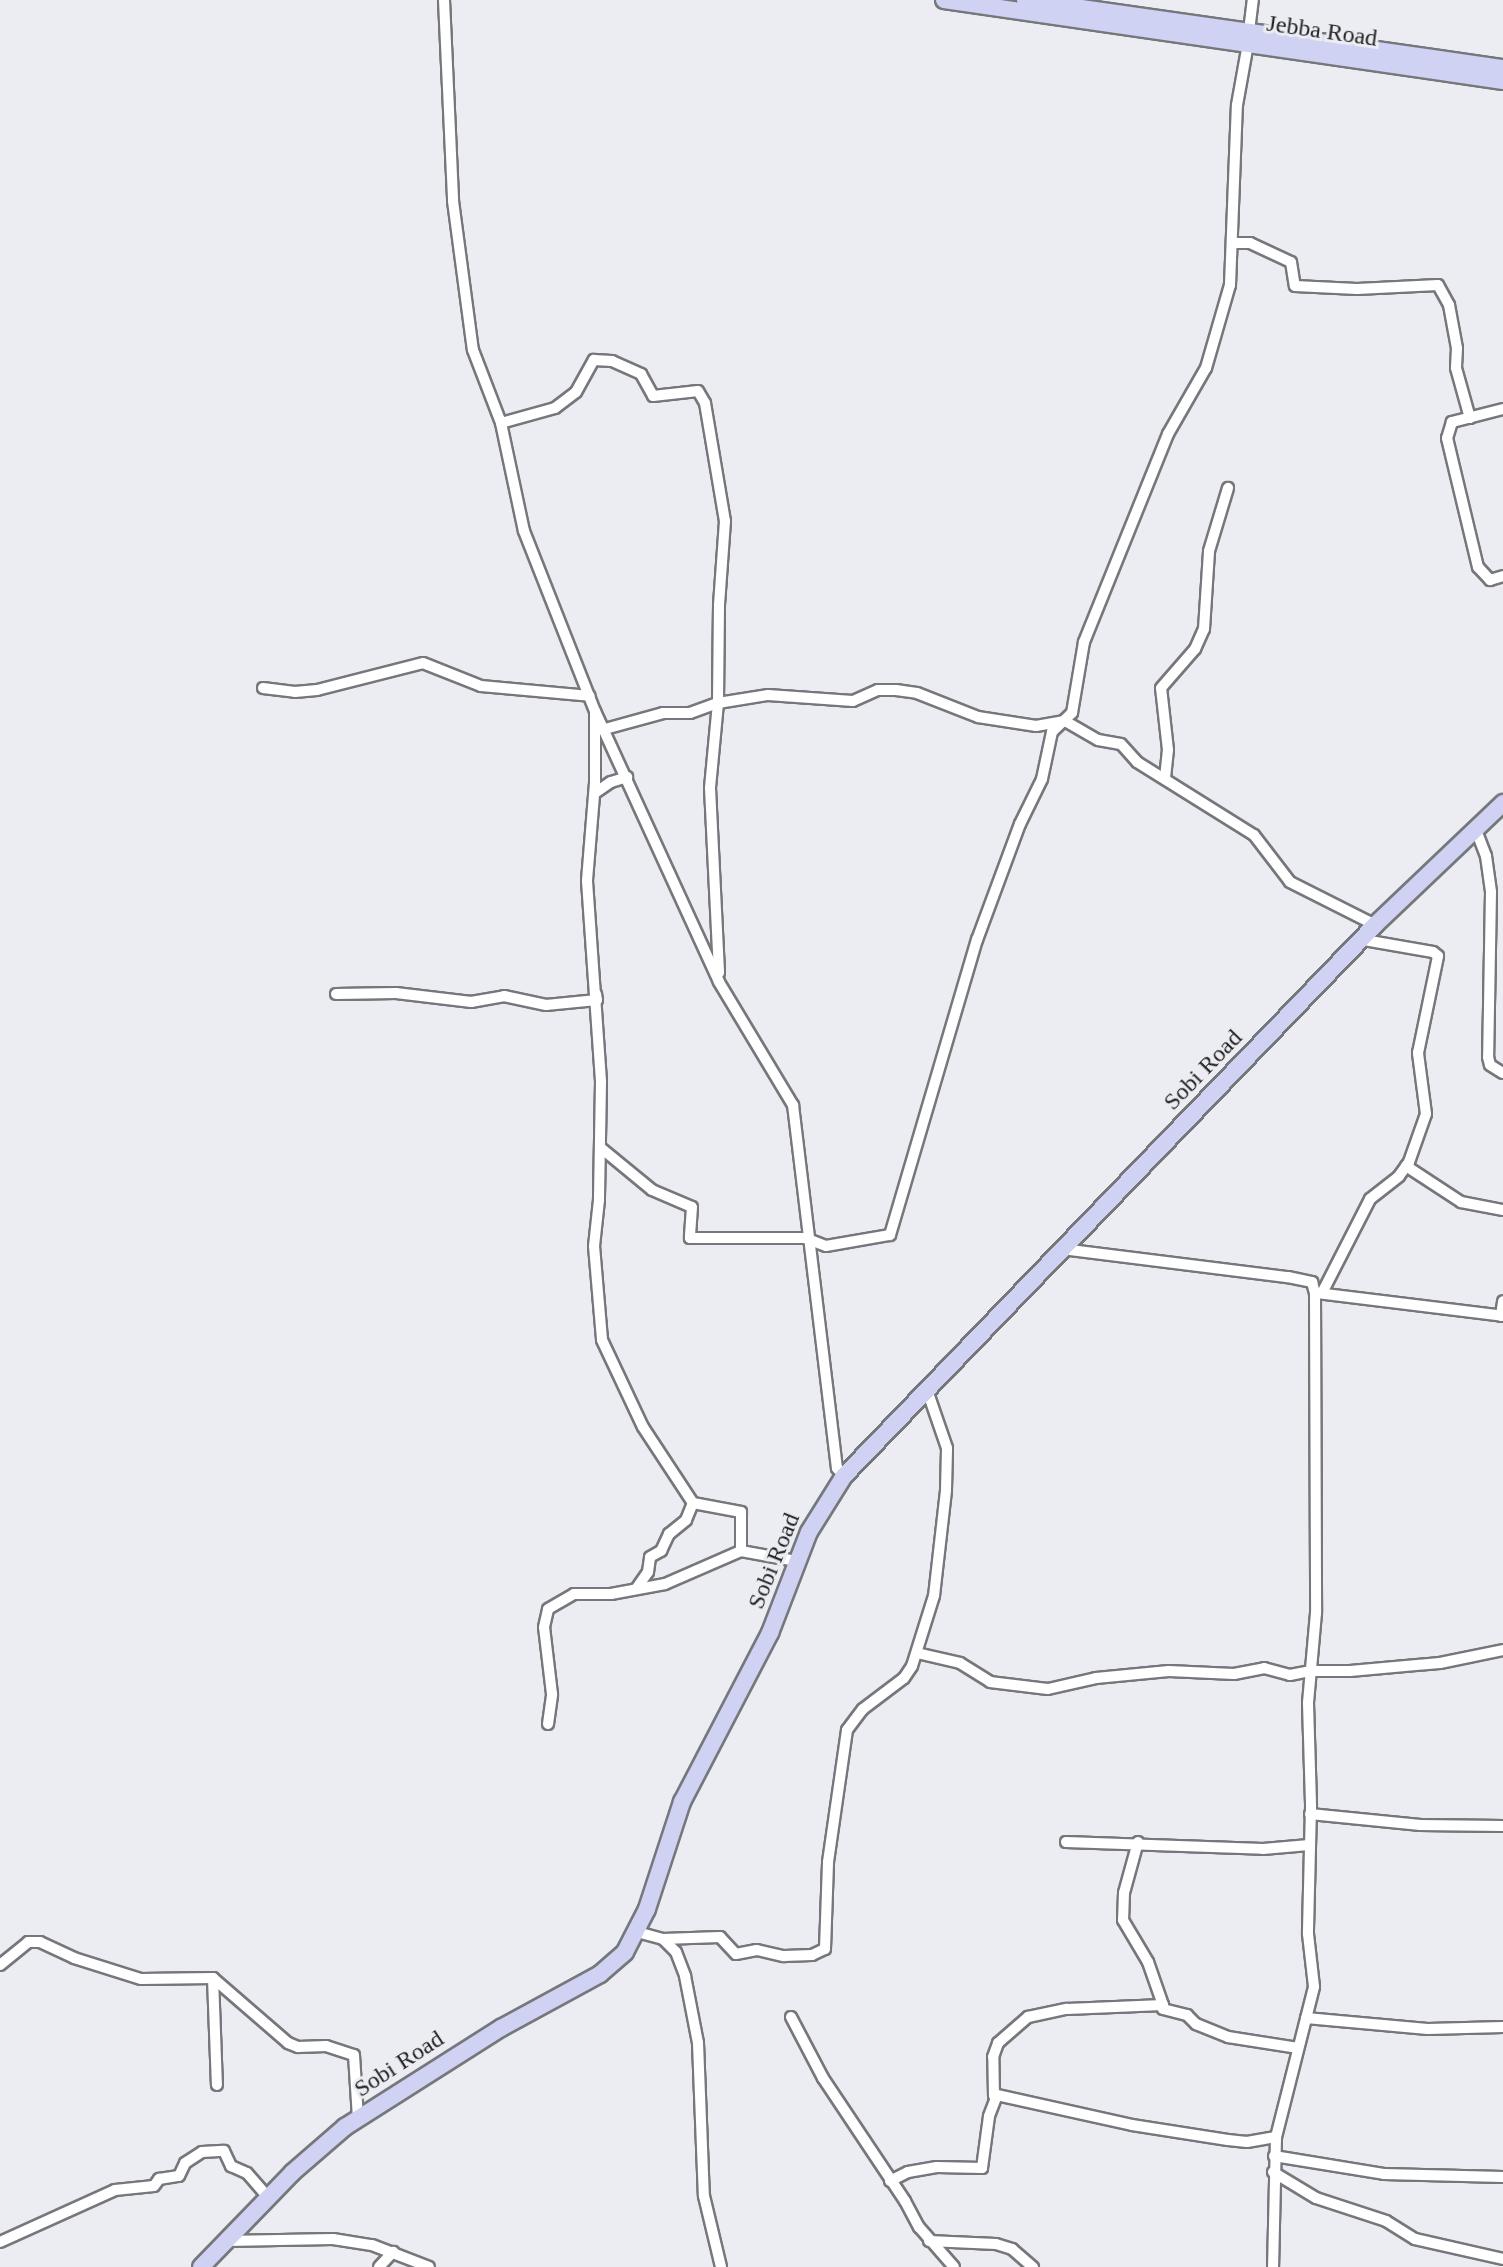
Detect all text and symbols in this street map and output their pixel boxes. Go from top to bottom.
street label: Jebba Road [1265,9,1379,53]
street label: Sobi Road [1158,1024,1248,1116]
street label: Sobi Road [742,1509,806,1613]
street label: Sobi Road [349,2025,449,2103]

